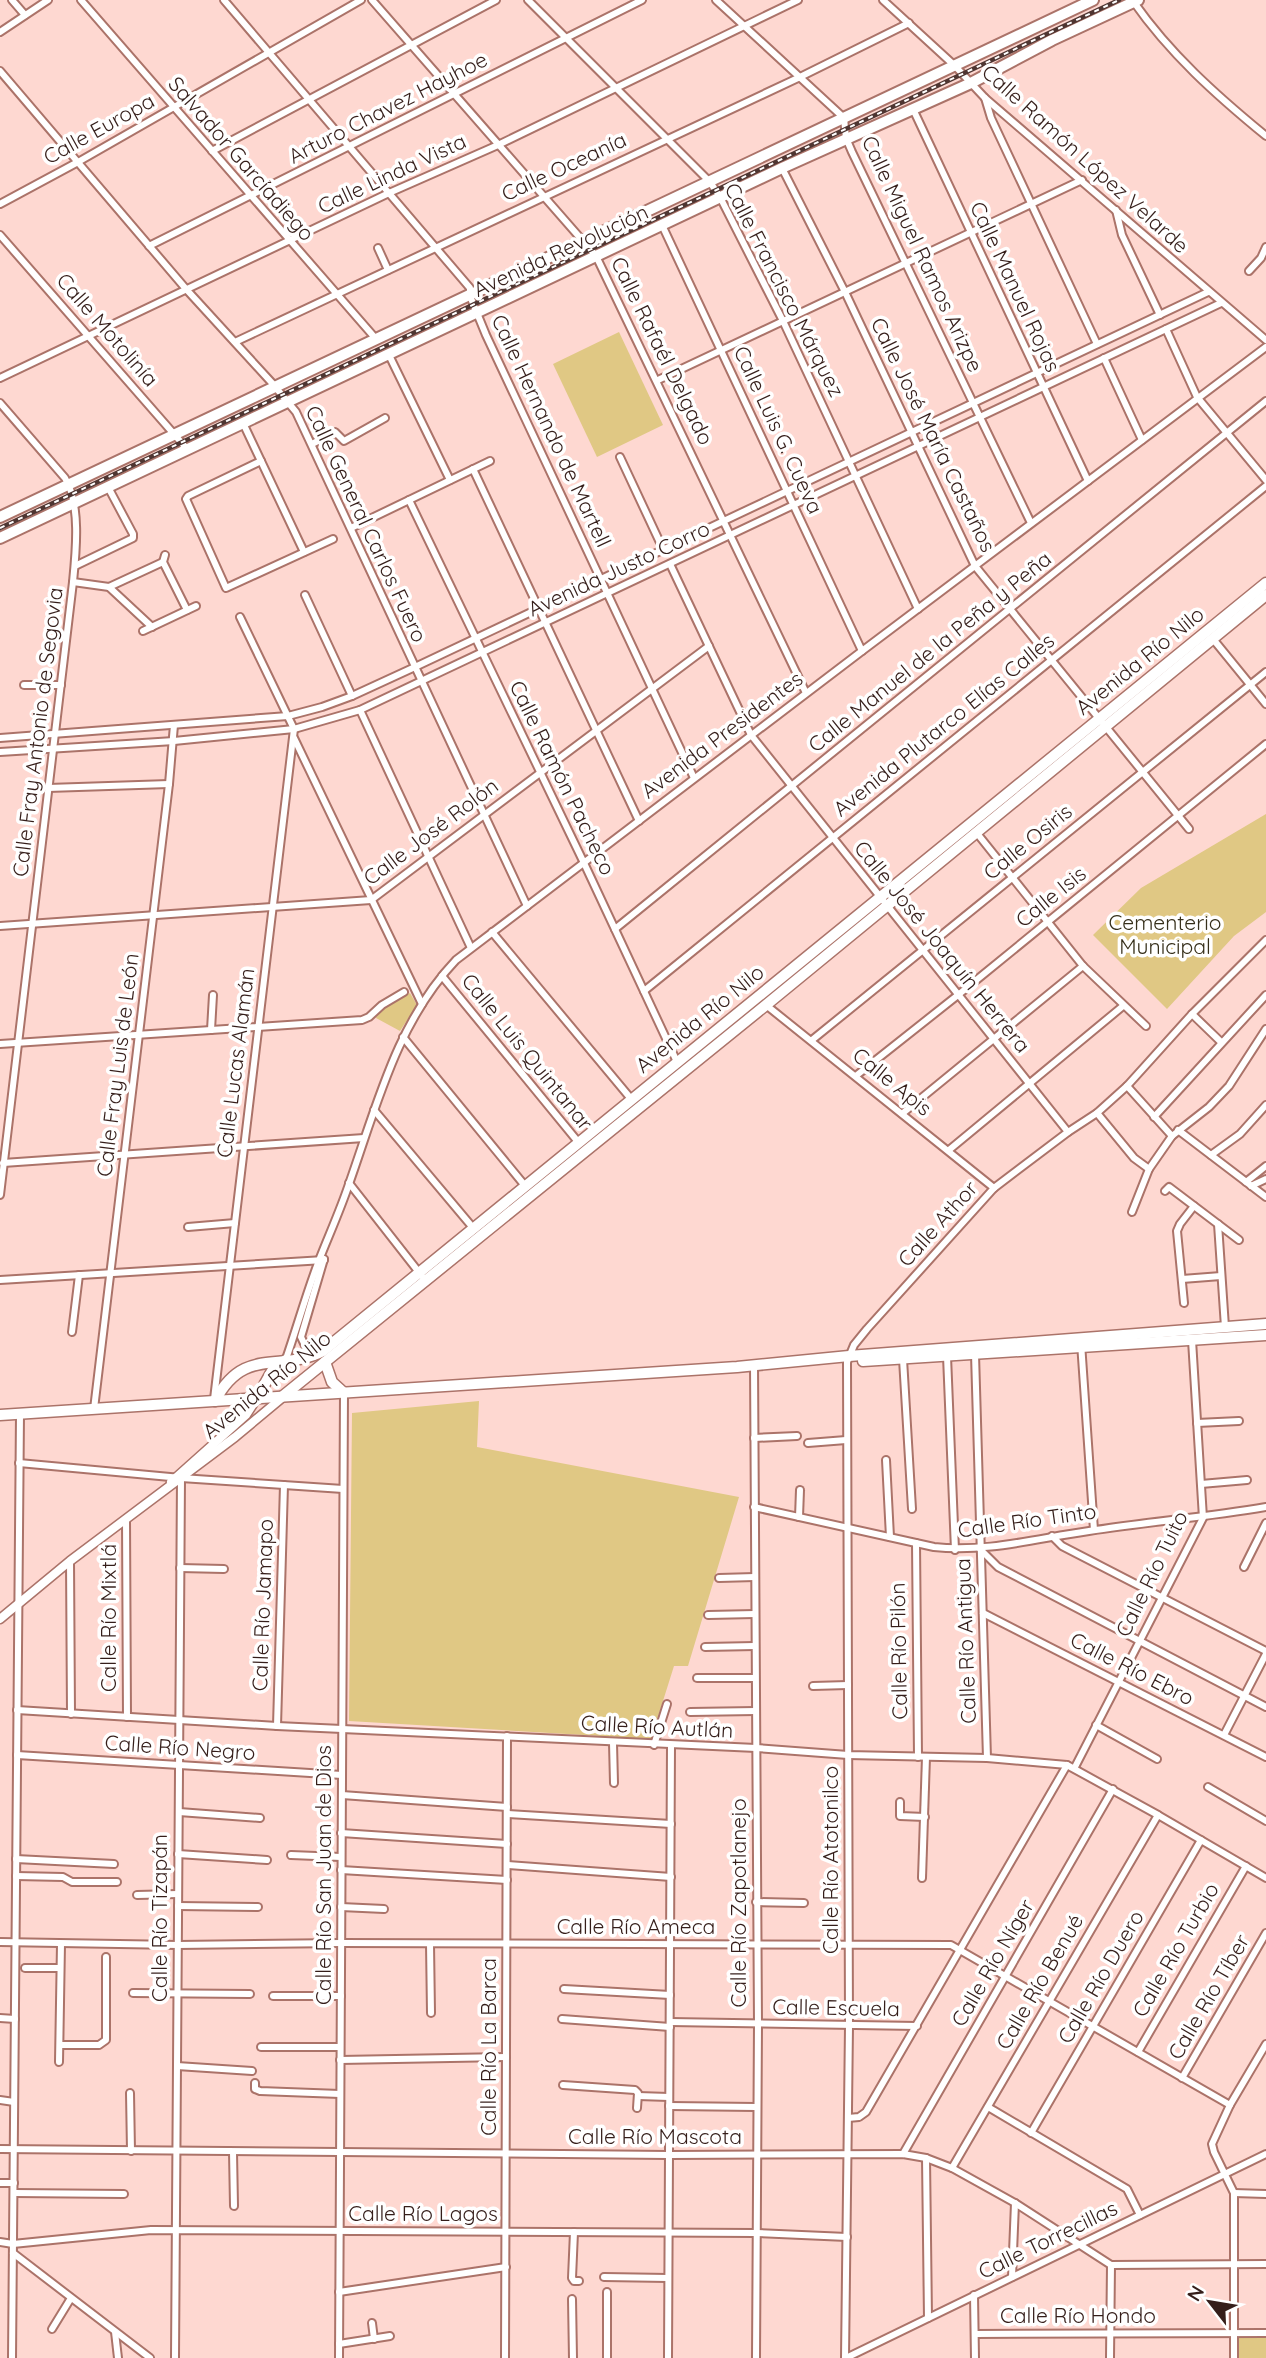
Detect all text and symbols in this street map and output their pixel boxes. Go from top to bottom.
street label: Arturo Chavez Hayhoe [284,46,491,169]
street label: Calle Ramón López Velarde [977,58,1194,258]
street label: Salvador Garcíadiego [163,71,320,246]
street label: Calle Europa [38,87,159,169]
street label: Calle Oceanía [497,126,630,206]
street label: Calle Linda Vista [313,127,470,219]
street label: Calle Miguel Ramos Arizpe [857,131,989,376]
street label: Calle Francisco Márquez [720,178,850,401]
street label: Calle Manuel Rojas [965,197,1067,376]
street label: Avenida Revolución [469,198,652,302]
street label: Calle Rafaél Delgado [606,252,720,449]
street label: Calle Motolinía [51,267,164,391]
street label: Calle Hernando de Martell [487,310,617,551]
street label: Calle José María Castaños [866,313,1002,556]
street label: Calle Luis G. Cueva [729,342,829,518]
street label: Calle General Carlos Fuero [301,401,433,646]
street label: Avenida Justo Corro [523,515,714,622]
street label: Calle Manuel de la Peña y Peña [803,545,1056,757]
street label: Calle Fray Antonio de Segovia [6,586,68,878]
street label: Avenida Río Nilo [1070,600,1209,720]
street label: Avenida Plutarco Elías Calles [828,627,1059,821]
street label: Avenida Presidentes [636,665,807,803]
street label: Calle Ramón Pacheco [504,676,621,879]
street label: Calle José Rolón [358,772,503,890]
street label: Calle Osiris [978,798,1077,885]
street label: Calle José Joaquín Herrera [849,835,1036,1058]
street label: Calle Isis [1010,860,1091,932]
park label: Cementerio Municipal [1109,909,1221,959]
street label: Calle Fray Luis de León [90,952,144,1178]
street label: Avenida Río Nilo [630,958,769,1078]
street label: Calle Lucas Alamán [210,967,260,1159]
street label: Calle Luis Quintanar [457,968,599,1135]
street label: Calle Apis [848,1041,937,1121]
street label: Calle Athor [892,1175,983,1272]
street label: Avenida Río Nilo [197,1324,336,1444]
street label: Calle Río Tinto [956,1497,1098,1543]
street label: Calle Río Tuito [1109,1506,1193,1641]
street label: Calle Río Jamapo [246,1518,278,1692]
street label: Calle Río Mixtlá [95,1544,121,1692]
street label: Calle Río Antigua [949,1558,981,1724]
street label: Calle Río Pilón [884,1582,912,1720]
street label: Calle Río Ebro [1066,1626,1199,1710]
street label: Calle Río Autlán [580,1709,734,1743]
street label: Calle Río Negro [104,1729,256,1765]
street label: Calle Río San Juan de Dios [310,1745,336,2005]
street label: Calle Río Atotonilco [817,1766,843,1954]
street label: Calle Río Zapotlanejo [725,1798,751,2008]
street label: Calle Río Tizapán [146,1834,172,2002]
street label: Calle Río Turbio [1126,1878,1224,2021]
street label: Calle Río Níger [945,1894,1039,2031]
street label: Calle Río Duero [1051,1905,1149,2048]
street label: Calle Río Benué [990,1909,1088,2054]
street label: Calle Río Ameca [557,1913,715,1939]
street label: Calle Río Tíber [1162,1929,1254,2064]
street label: Calle Río La Barca [475,1958,501,2136]
street label: Calle Escuela [772,1993,900,2021]
street label: Calle Río Mascota [568,2123,742,2149]
street label: Calle Torrecillas [974,2194,1121,2284]
street label: Calle Río Lagos [348,2200,498,2226]
north arrow [1175,2267,1245,2337]
text: N [1182,2281,1209,2305]
street label: Calle Río Hondo [1000,2302,1156,2328]

